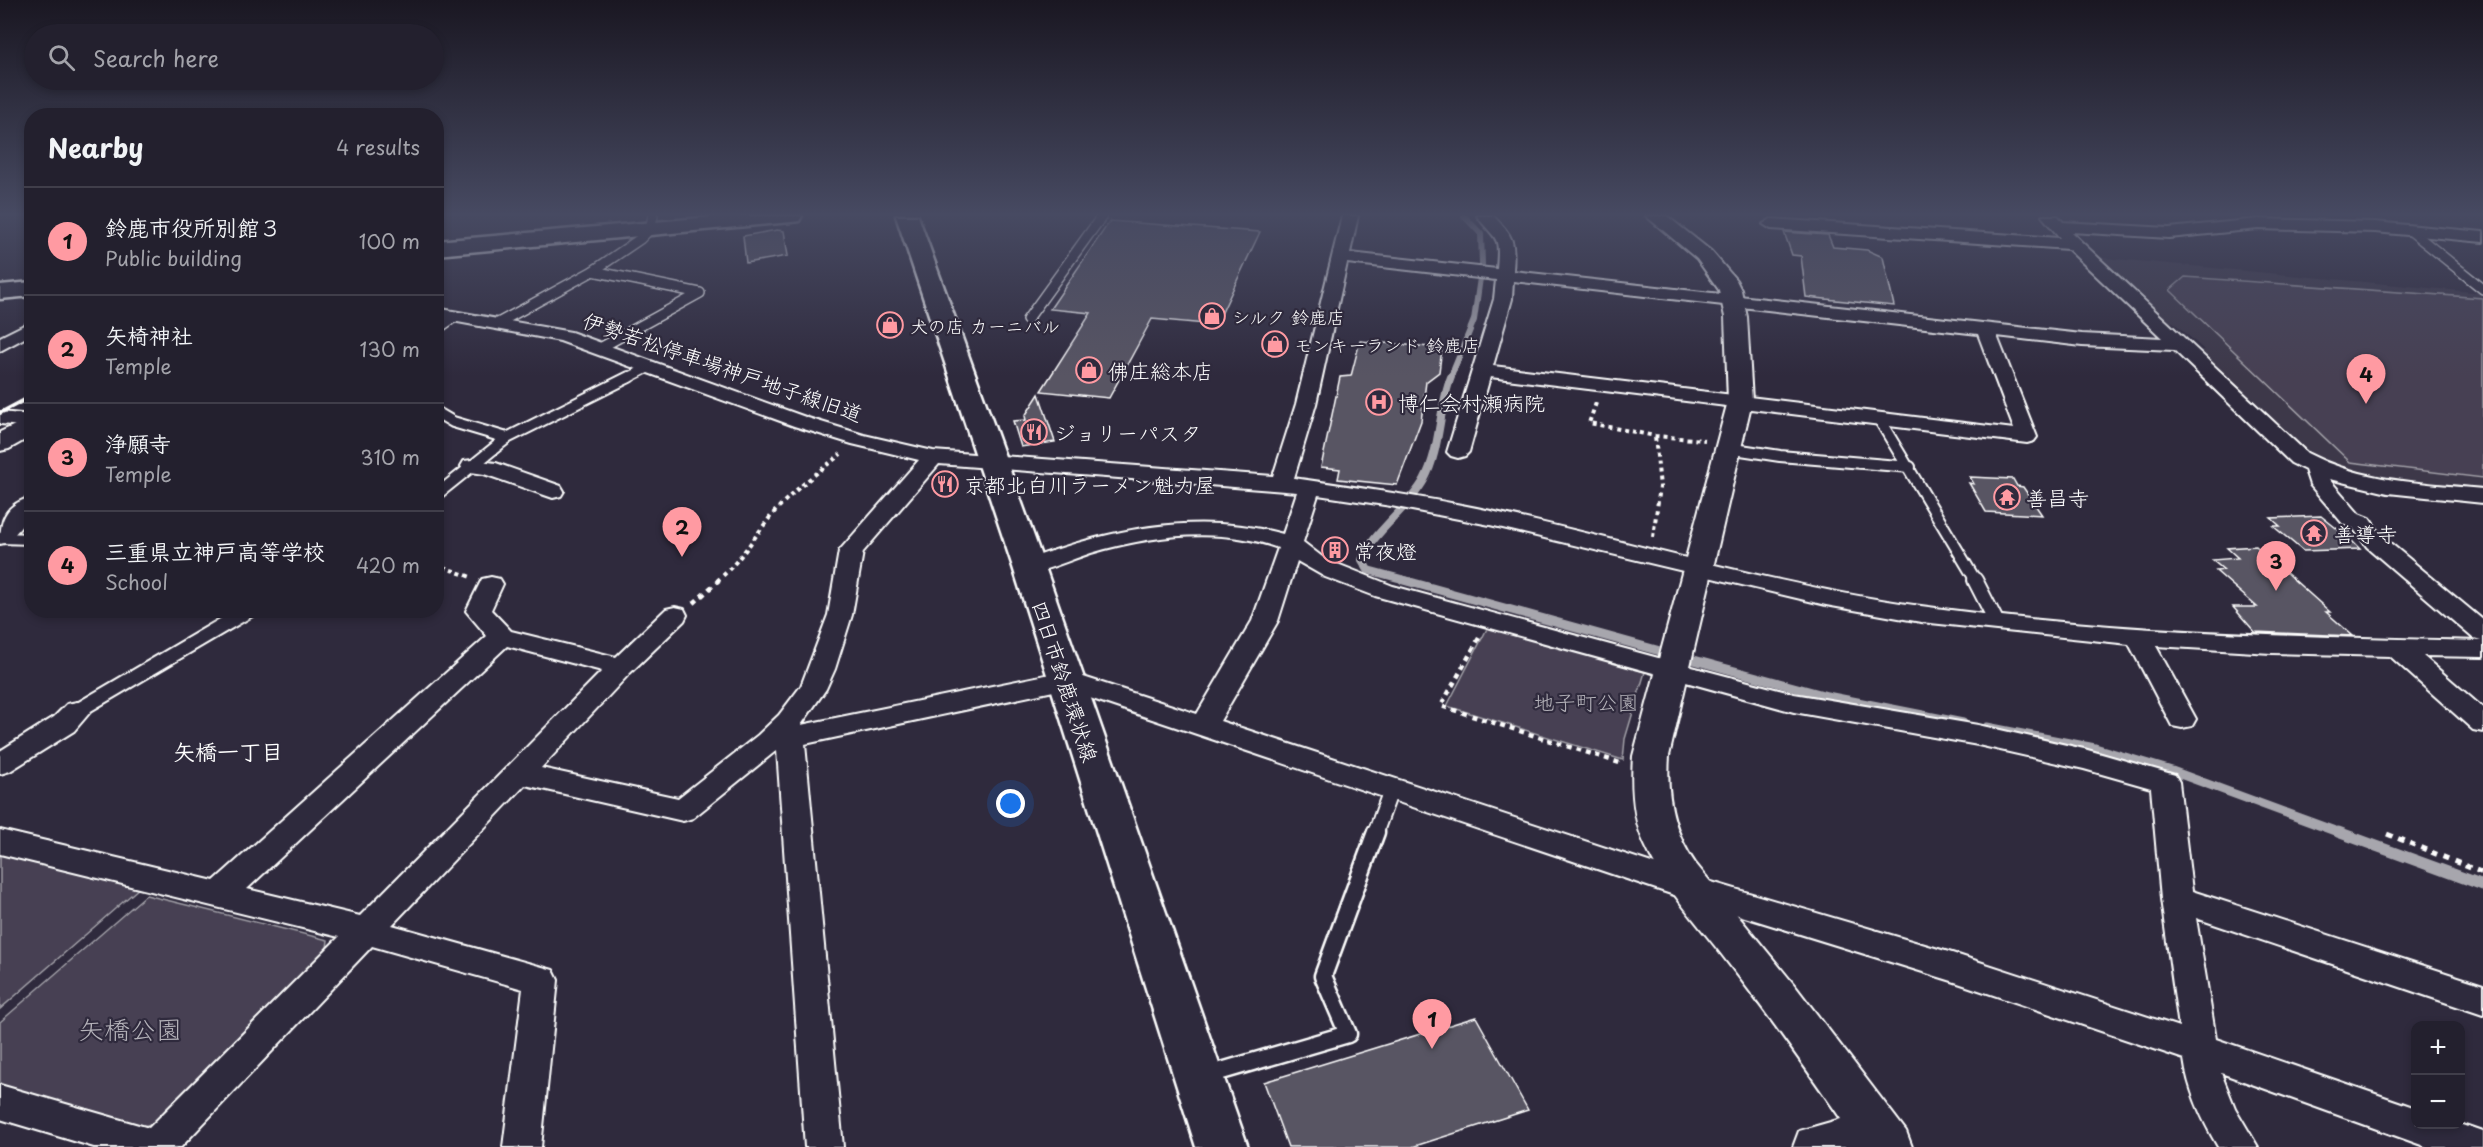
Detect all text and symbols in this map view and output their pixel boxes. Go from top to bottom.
search box [24,24,444,90]
icon: search [45,41,78,74]
text: Search here [93,41,219,74]
text: Nearby [48,128,143,167]
text: 4 results [336,132,420,162]
text: 鈴鹿市役所別館３ [105,210,281,243]
text: 1 [63,226,72,256]
text: 100 m [359,226,420,256]
text: Public building [105,243,242,273]
shop icon: シルク 鈴鹿店 [1197,301,1227,331]
street label: 伊勢若松停車場神戸地子線旧道 [579,303,867,429]
place label: シルク 鈴鹿店 [1232,303,1345,330]
shop icon: 犬の店 カーニバル [875,310,905,340]
place label: 犬の店 カーニバル [910,312,1060,339]
text: 矢椅神社 [105,318,193,351]
shop icon: モンキーランド 鈴鹿店 [1260,329,1290,359]
place label: モンキーランド 鈴鹿店 [1294,331,1480,358]
text: 2 [60,334,75,364]
text: 130 m [360,334,420,364]
text: Temple [105,351,172,381]
place label: 佛庄総本店 [1108,354,1213,386]
pin: 4 [2346,354,2386,404]
shop icon: 佛庄総本店 [1074,355,1104,385]
place label: 博仁会村瀬病院 [1398,386,1545,418]
hospital icon: 博仁会村瀬病院 [1364,387,1394,417]
place label: ジョリーパスタ [1054,416,1201,448]
restaurant icon: ジョリーパスタ [1019,417,1049,447]
text: 浄願寺 [105,426,171,459]
text: 3 [61,442,74,472]
text: 310 m [360,442,420,472]
text: Temple [105,459,172,489]
place label: 京都北白川ラーメン魁力屋 [964,468,1216,500]
restaurant icon: 京都北白川ラーメン魁力屋 [930,469,960,499]
place label: 善昌寺 [2026,481,2089,513]
temple icon: 善昌寺 [1992,482,2022,512]
pin: 2 [662,508,702,557]
place label: 善導寺 [2334,517,2397,549]
temple icon: 善導寺 [2299,518,2329,548]
text: 三重県立神戸高等学校 [105,534,325,567]
place label: 常夜燈 [1354,534,1417,566]
building icon: 常夜燈 [1320,535,1350,565]
pin: 3 [2256,542,2296,591]
text: 4 [61,550,74,580]
text: 420 m [356,550,420,580]
text: School [105,567,168,597]
street label: 四日市鈴鹿環状線 [1025,596,1107,766]
park label: 地子町公園 [1534,685,1639,717]
district label: 矢橋一丁目 [173,734,283,767]
your location [996,789,1025,818]
pin: 1 [1412,1000,1452,1049]
park label: 矢橋公園 [78,1009,182,1048]
map controls [2411,1021,2465,1129]
button: + [2411,1021,2465,1075]
button: − [2411,1075,2465,1129]

